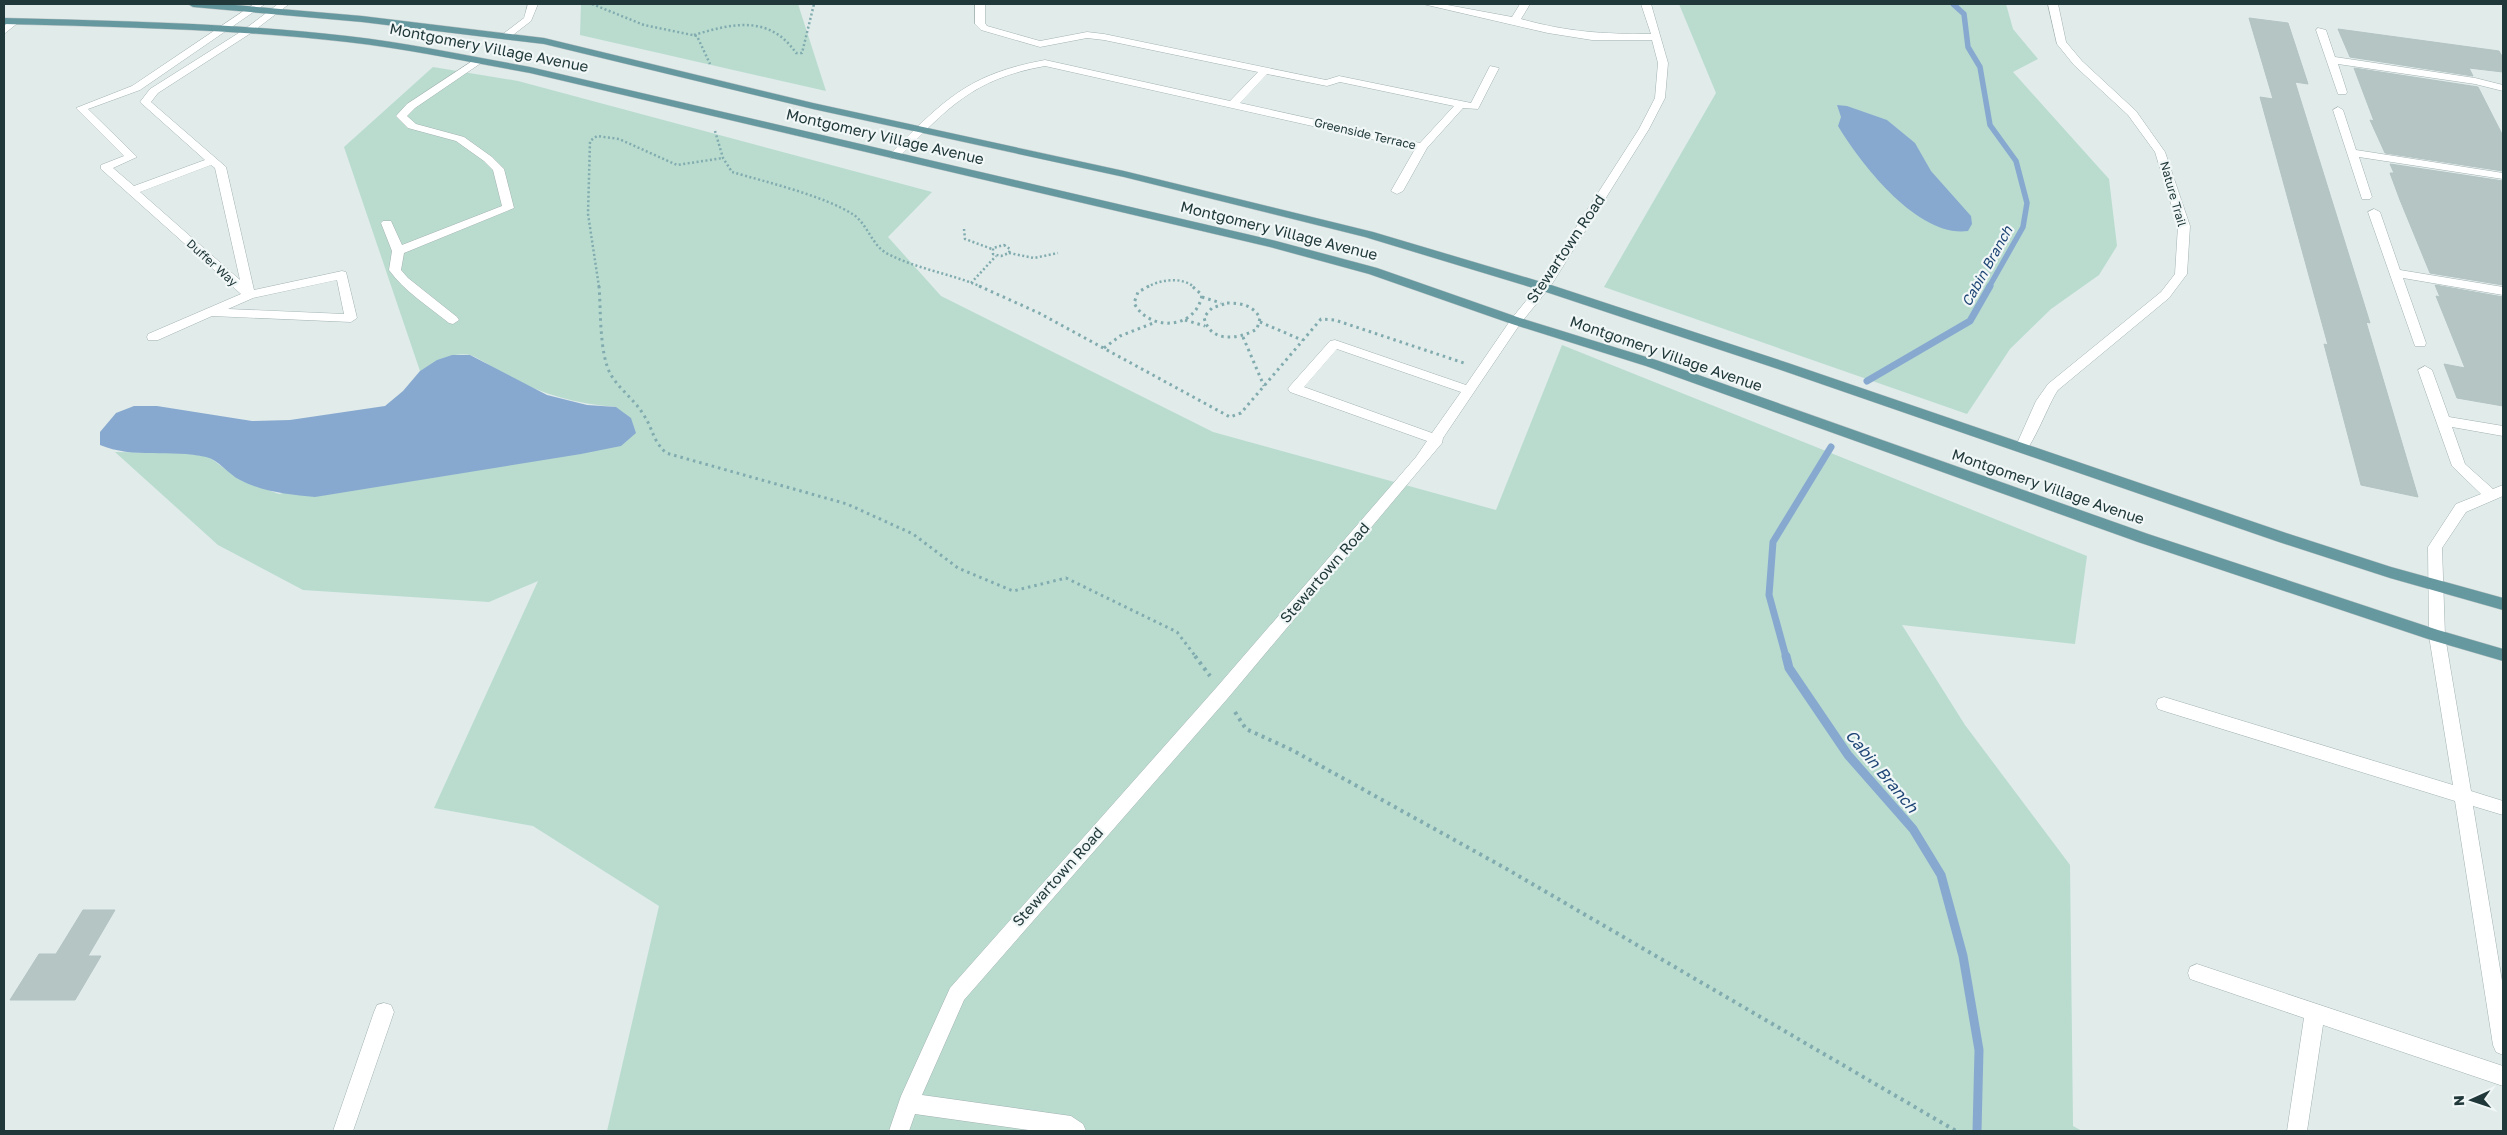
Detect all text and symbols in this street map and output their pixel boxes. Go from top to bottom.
street label: Montgomery Village Avenue [388,19,591,75]
street label: Montgomery Village Avenue [785,104,986,168]
street label: Greenside Terrace [1313,114,1418,153]
street label: Nature Trail [2157,160,2190,228]
street label: Stewartown Road [1522,191,1608,306]
street label: Montgomery Village Avenue [1179,197,1380,263]
water label: Cabin Branch [1957,221,2016,309]
street label: Duffer Way [184,236,241,290]
street label: Montgomery Village Avenue [1568,312,1765,395]
street label: Montgomery Village Avenue [1950,445,2147,528]
street label: Stewartown Road [1276,518,1373,626]
water label: Cabin Branch [1842,725,1923,817]
street label: Stewartown Road [1008,823,1106,930]
north arrow [2447,1075,2497,1125]
text: N [2450,1095,2467,1106]

